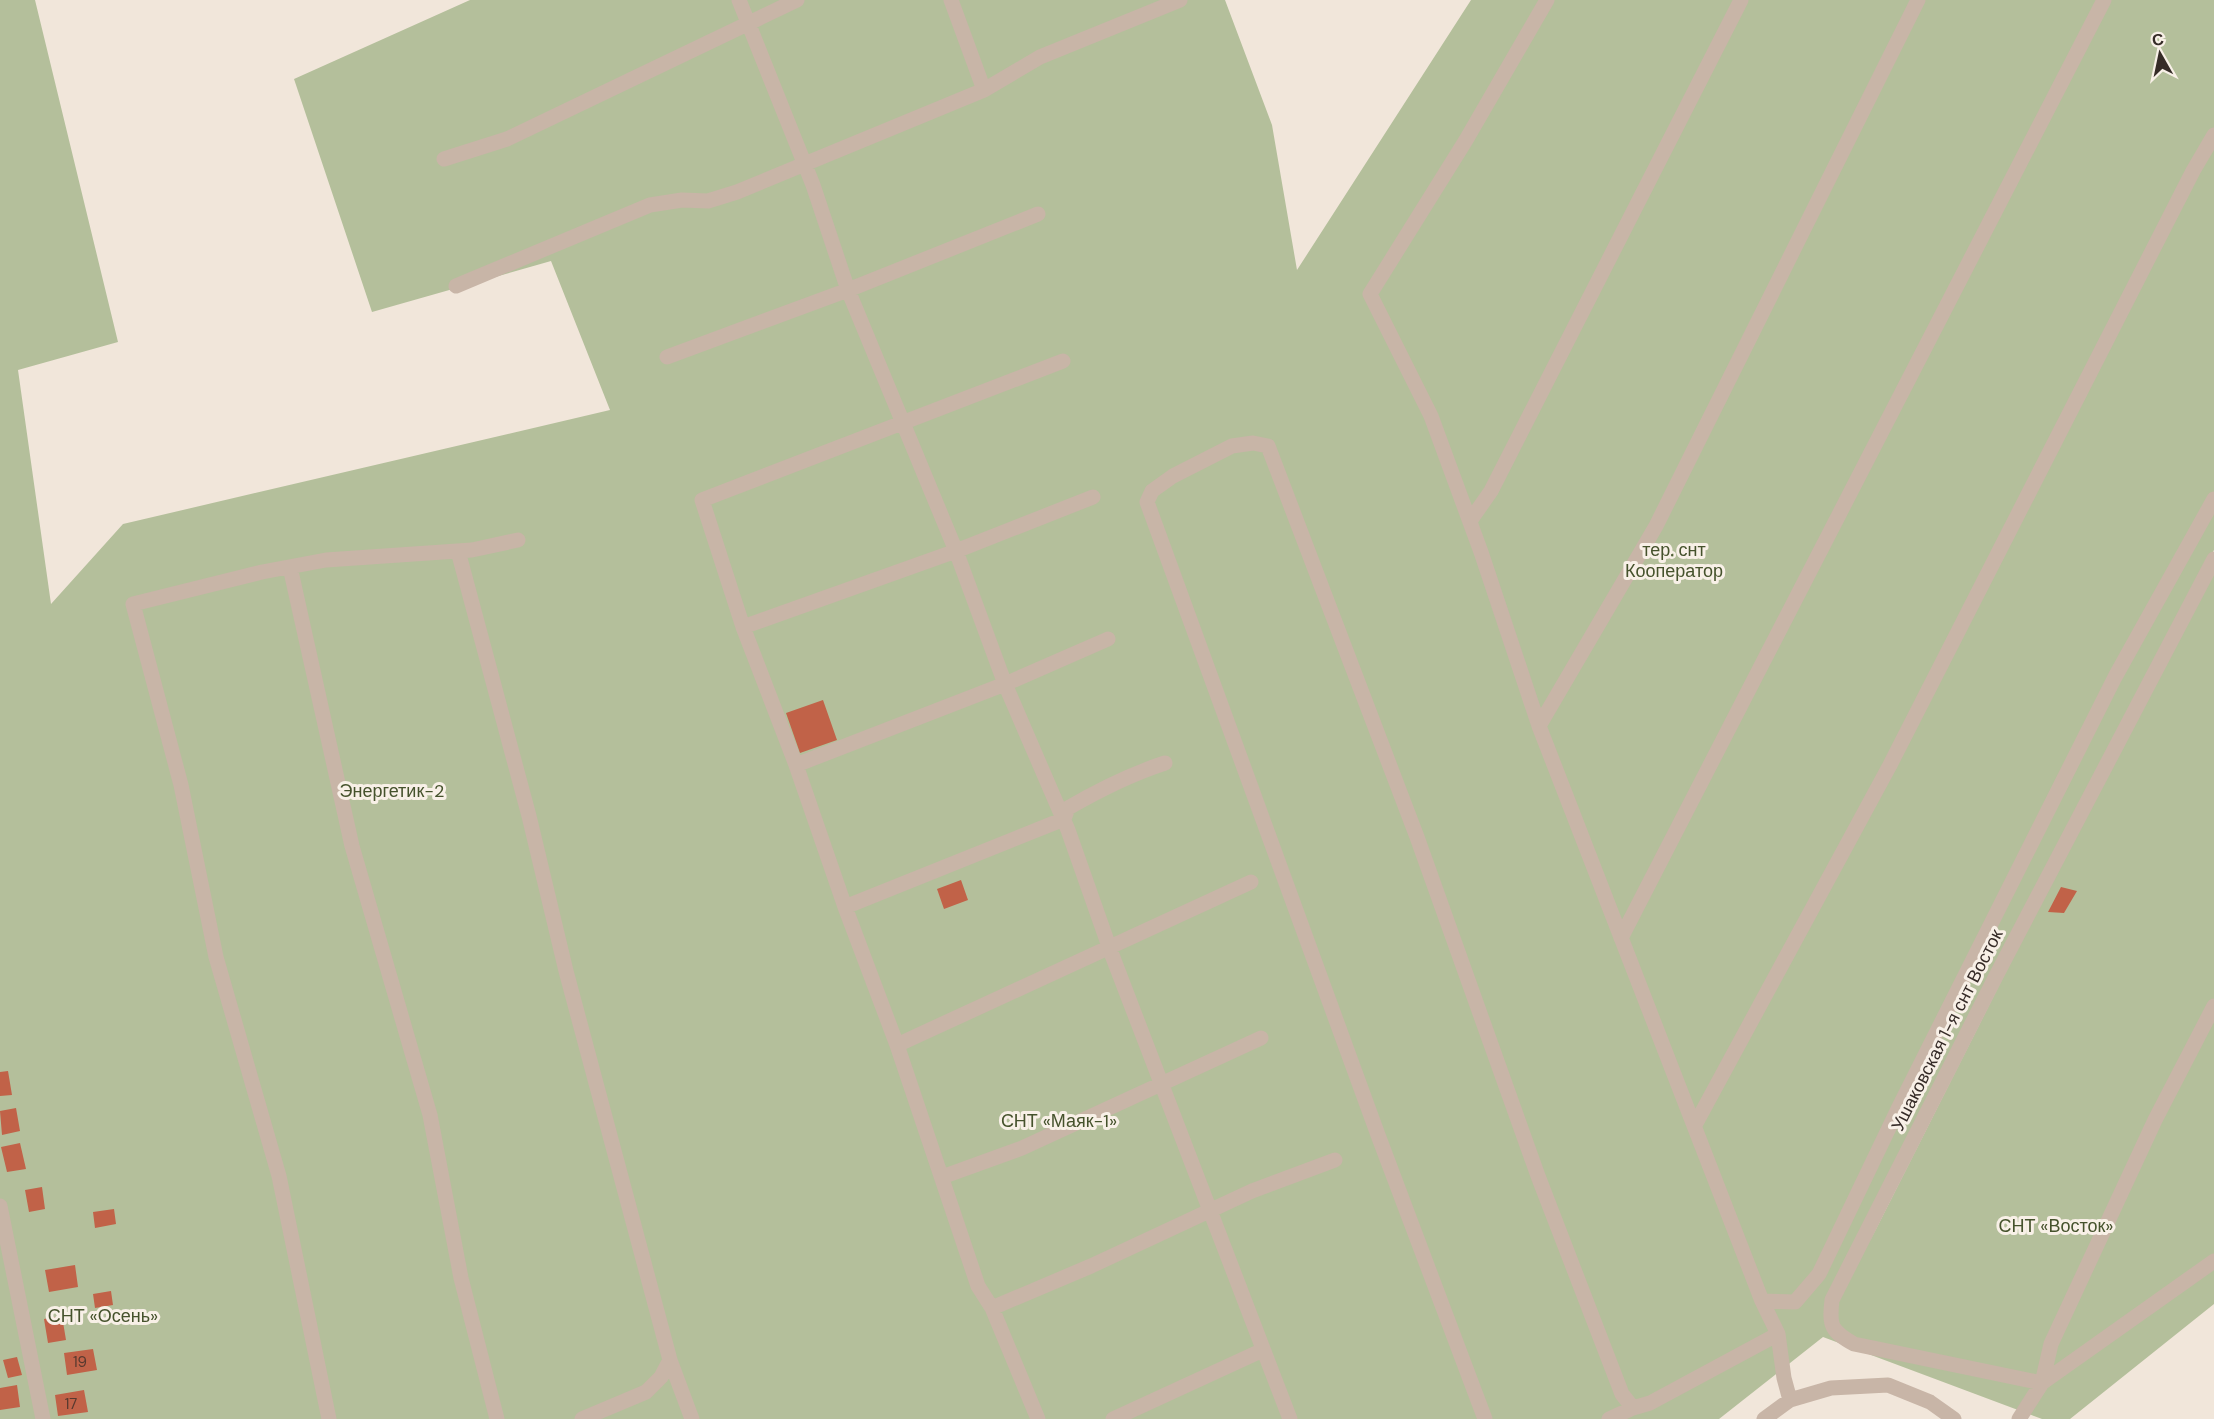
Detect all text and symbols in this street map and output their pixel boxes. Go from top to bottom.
north arrow [2130,24,2190,84]
text: С [2150,28,2166,51]
park label: тер. снт Кооператор [1625,538,1723,583]
park label: Энергетик-2 [340,779,444,803]
street label: Ушаковская 1-я снт Восток [1886,925,2008,1135]
park label: СНТ «Маяк-1» [1001,1109,1117,1133]
park label: СНТ «Восток» [1999,1214,2114,1238]
park label: СНТ «Осень» [48,1304,158,1328]
house number: 19 [73,1352,87,1372]
house number: 17 [65,1394,77,1414]

